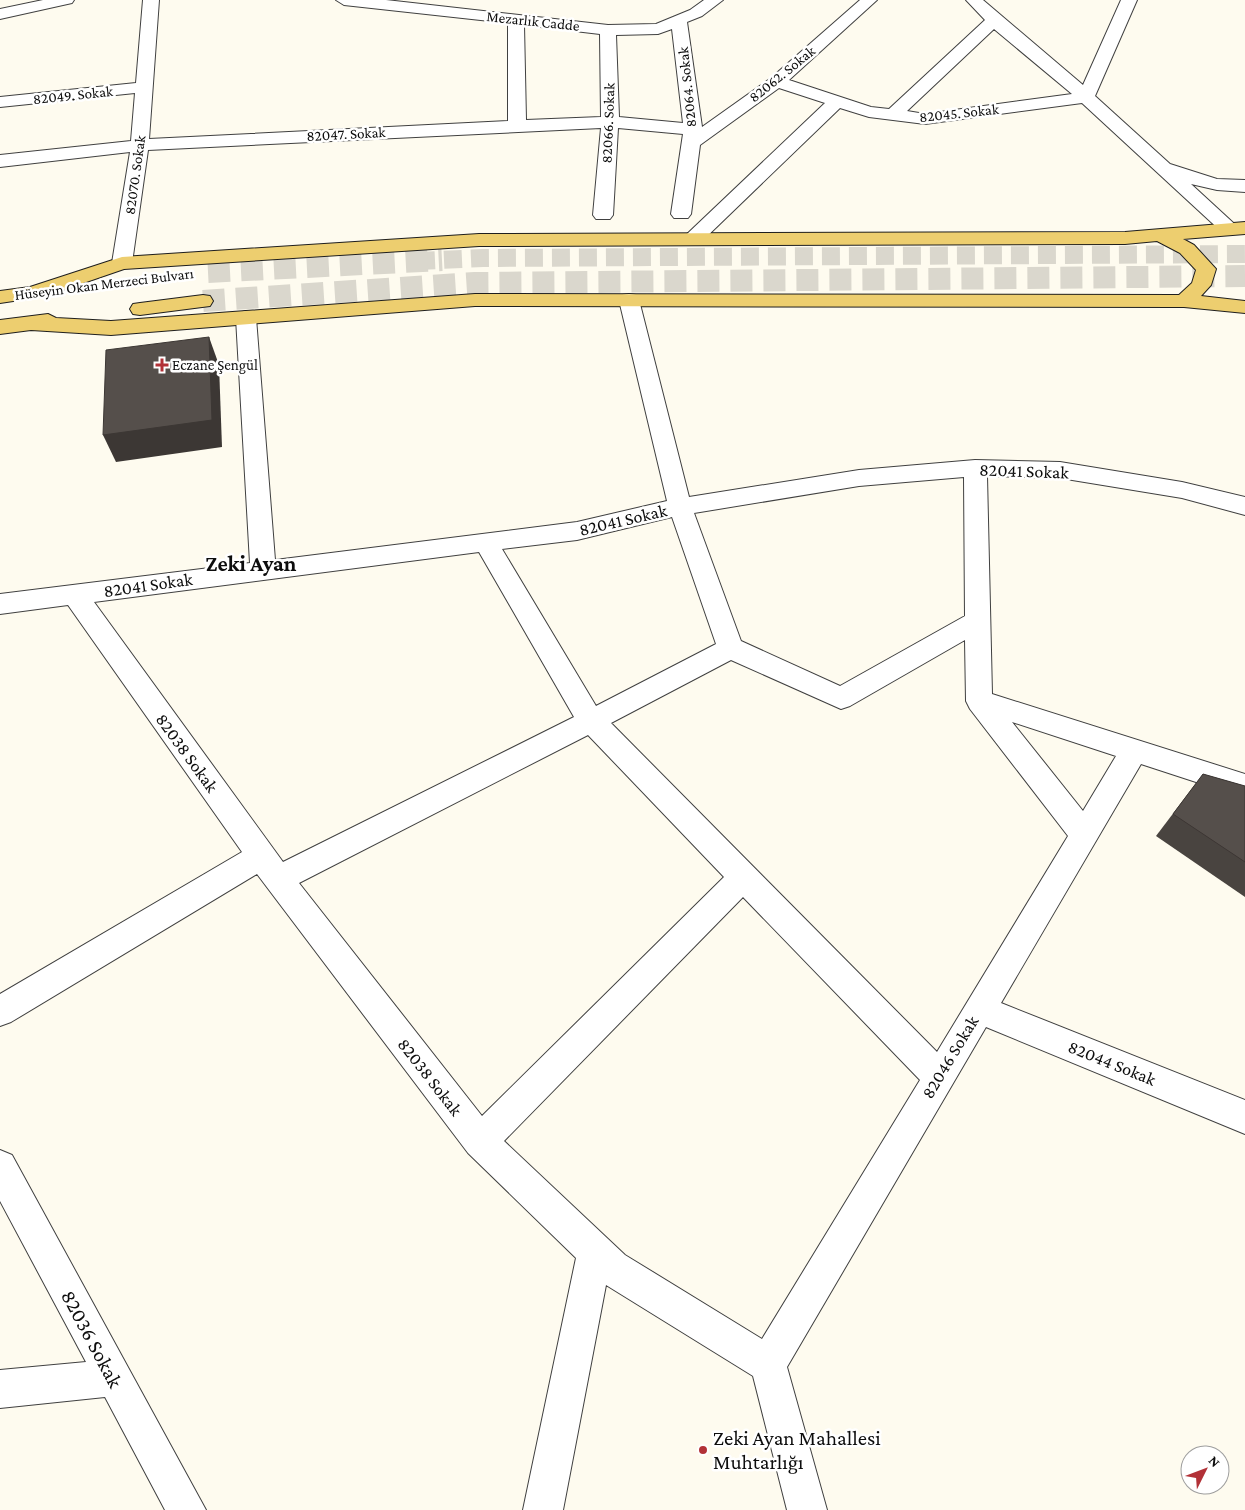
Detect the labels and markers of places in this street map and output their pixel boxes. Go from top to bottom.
place label: Eczane Şengül [172,357,258,374]
marker: Eczane Şengül [156,359,168,371]
place label: Zeki Ayan Mahallesi Muhtarlığı [713,1426,881,1474]
marker: Zeki Ayan Mahallesi Muhtarlığı [697,1444,709,1456]

